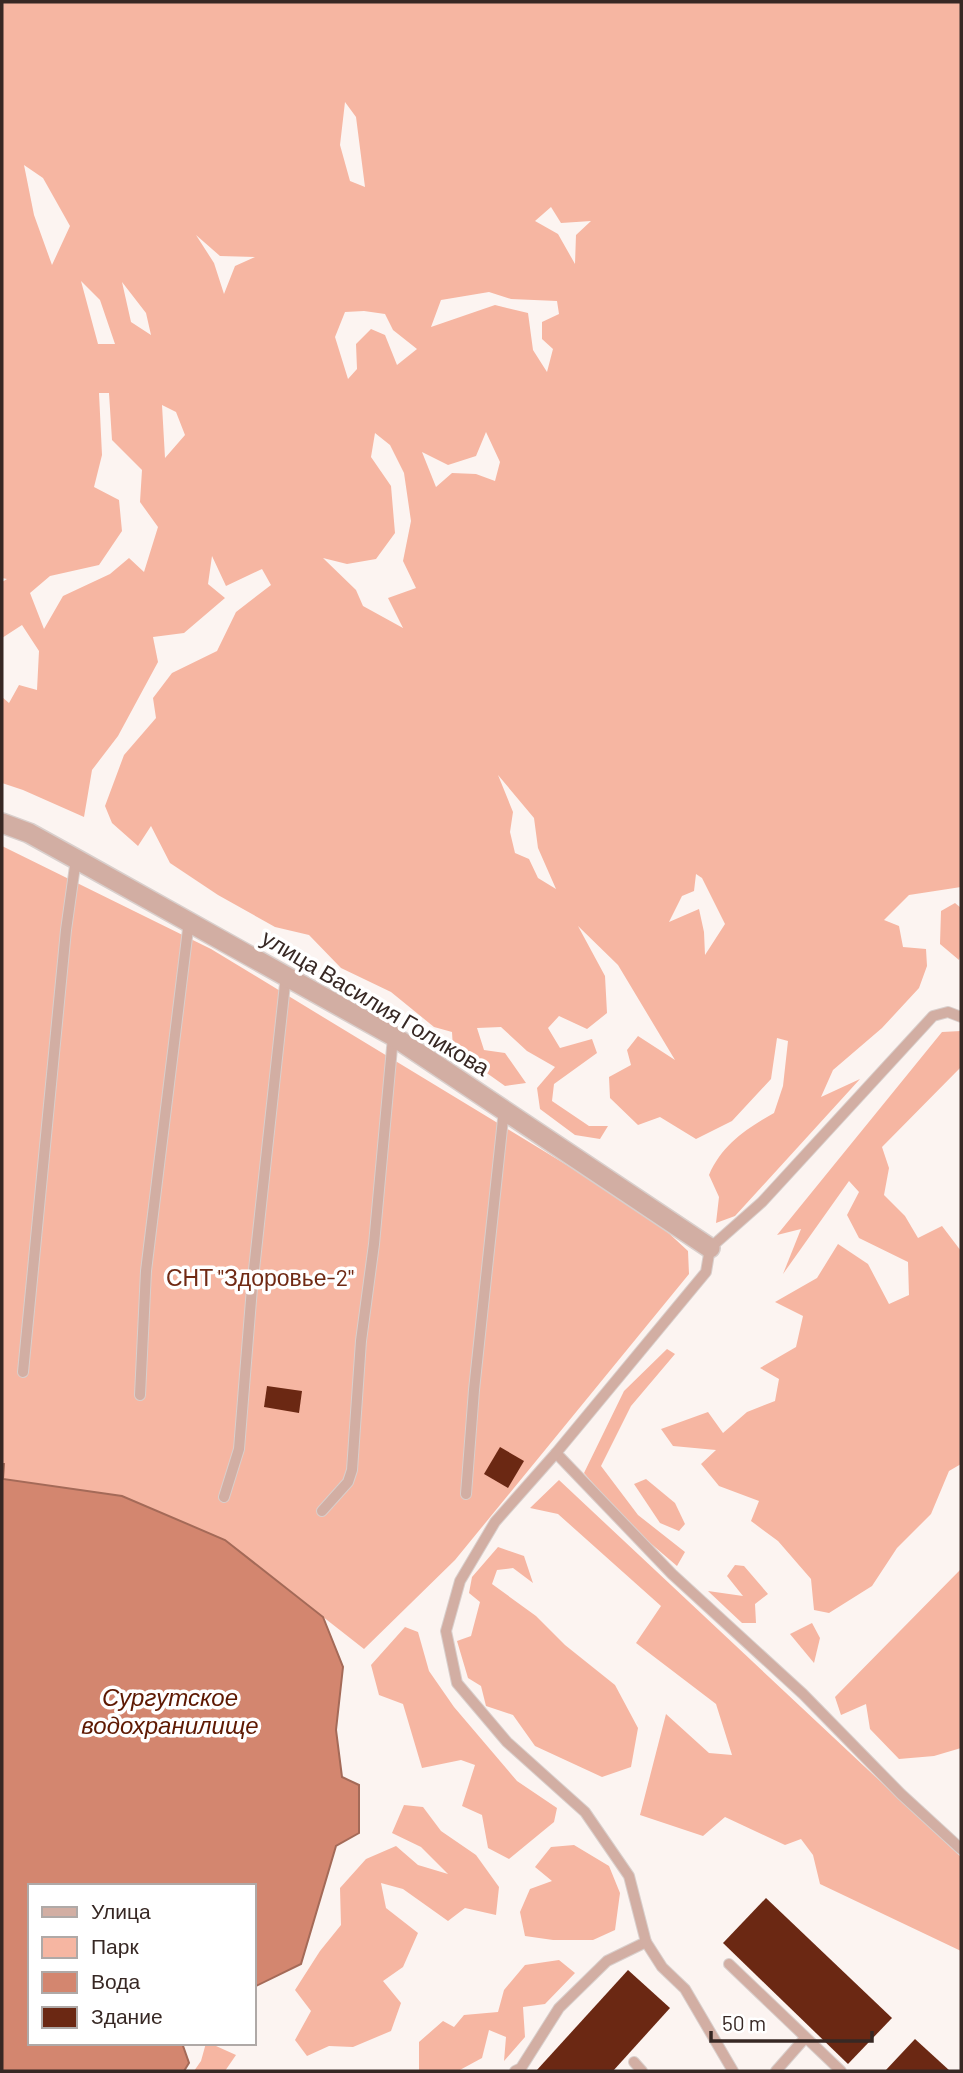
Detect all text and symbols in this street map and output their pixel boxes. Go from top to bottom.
street label: улица Василия Голикова [257,923,495,1081]
park label: СНТ "Здоровье-2" [166,1263,354,1291]
water label: Сургутское водохранилище [81,1682,259,1739]
legend [28,1884,256,2045]
text: Улица [91,1898,151,1923]
text: Парк [91,1933,139,1958]
text: Вода [91,1968,140,1993]
scale bar [711,2000,872,2044]
text: Здание [91,2003,163,2028]
text: 50 m [722,2010,766,2035]

